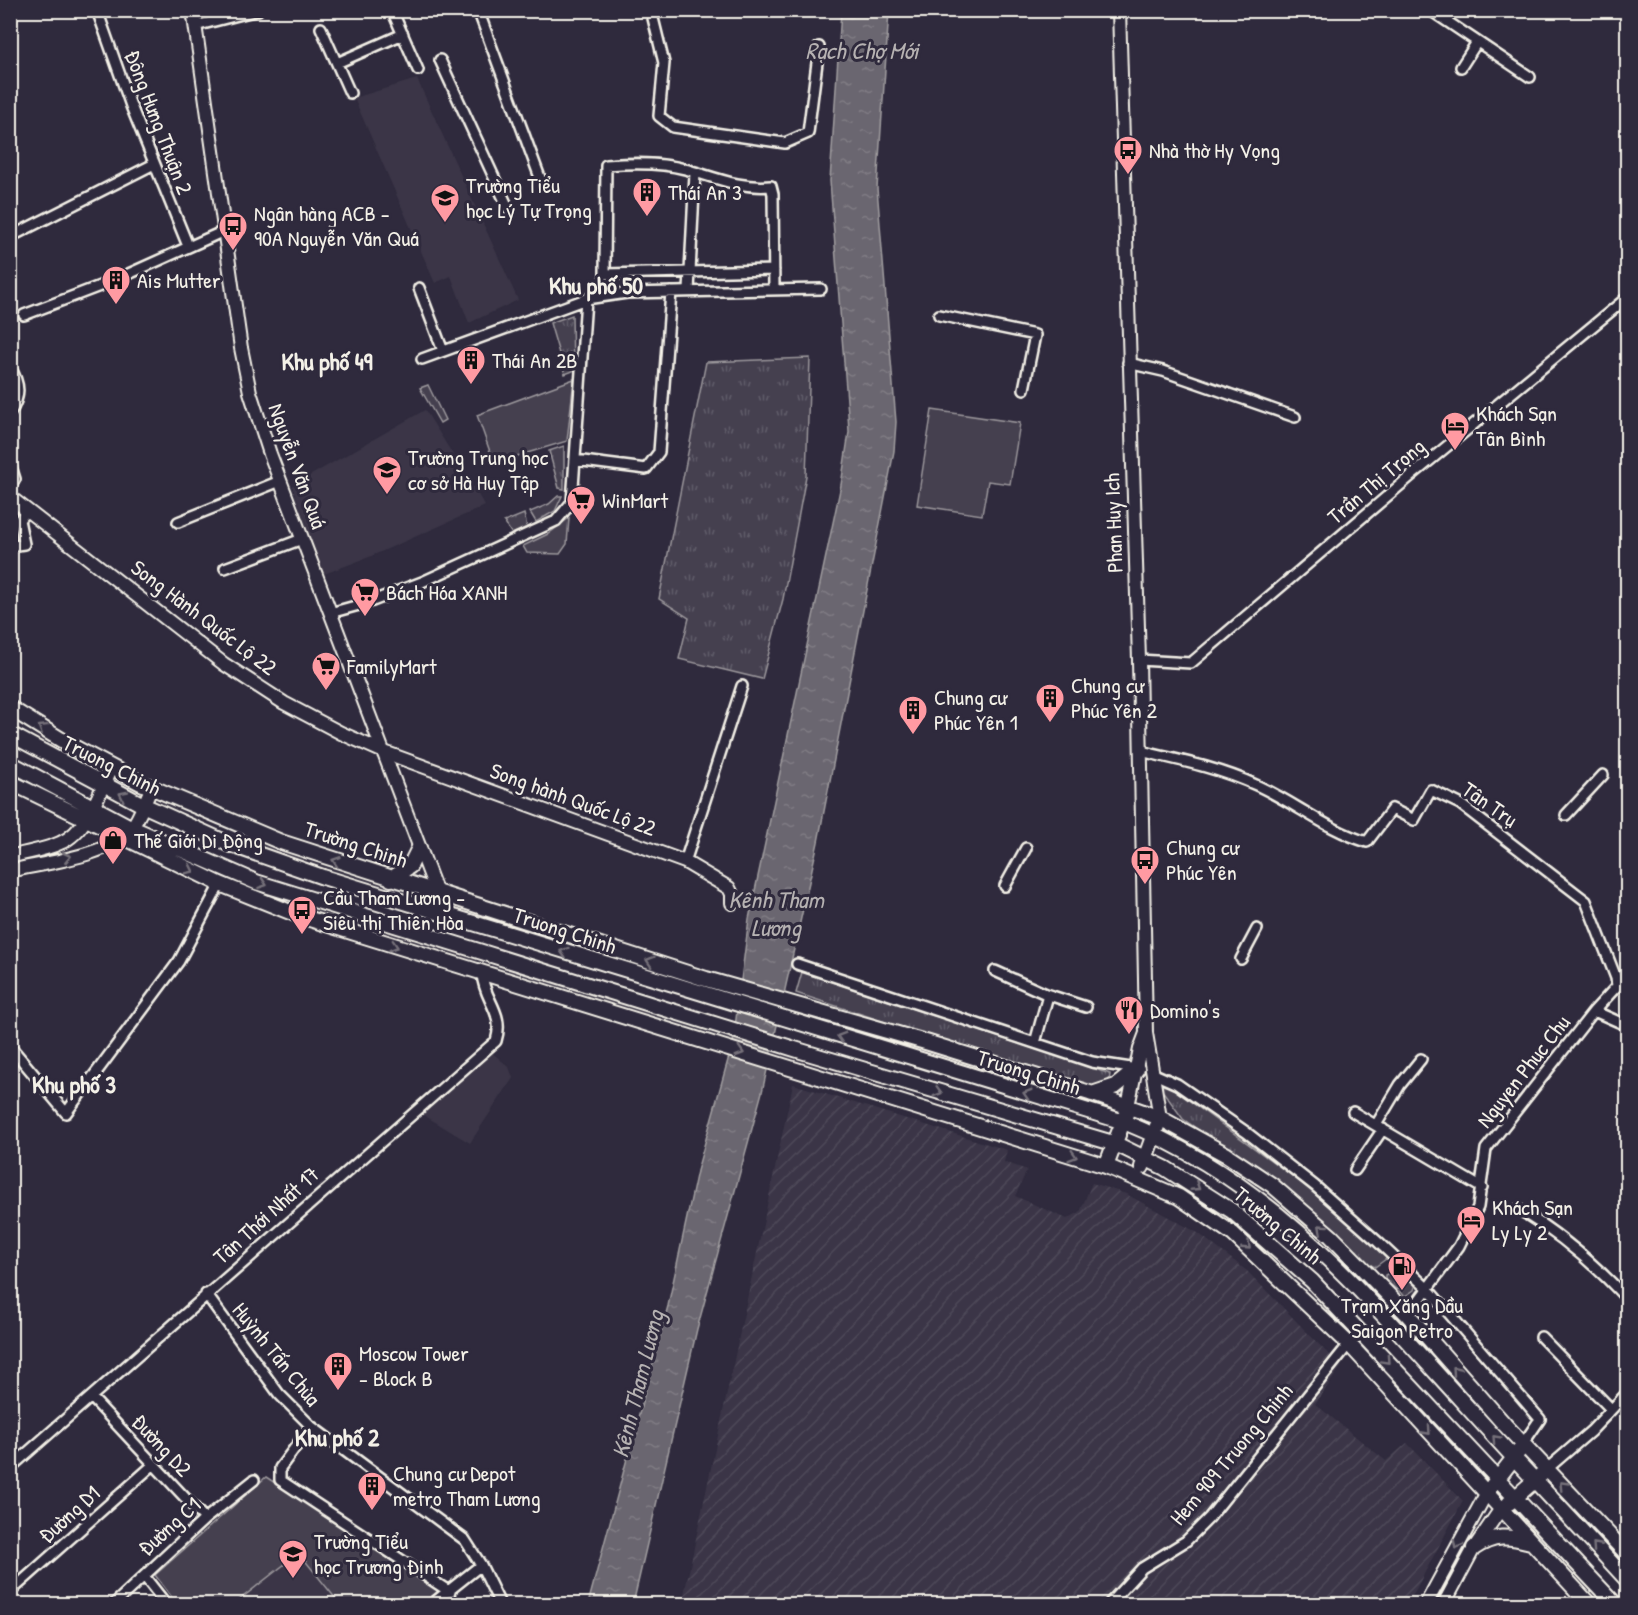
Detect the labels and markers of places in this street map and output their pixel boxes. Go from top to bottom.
bus stop icon: Nhà thờ Hy Vọng [1112,134,1144,176]
place label: Nhà thờ Hy Vọng [1149,135,1280,165]
place label: Trường Tiểu học Lý Tự Trọng [466,170,592,225]
building icon: Thái An 3 [631,176,663,218]
place label: Thái An 3 [668,177,742,207]
school or university icon: Trường Tiểu học Lý Tự Trọng [429,182,461,224]
place label: Ngân hàng ACB - 90A Nguyễn Văn Quá [254,198,419,253]
bus stop icon: Ngân hàng ACB - 90A Nguyễn Văn Quá [217,210,249,252]
building icon: Ais Mutter [100,264,132,306]
place label: Ais Mutter [137,265,221,295]
building icon: Thái An 2B [455,344,487,386]
place label: Thái An 2B [492,345,577,375]
place label: Khách Sạn Tân Bình [1476,398,1557,453]
hotel icon: Khách Sạn Tân Bình [1439,410,1471,452]
place label: Trường Trung học cơ sở Hà Huy Tập [408,442,549,497]
school or university icon: Trường Trung học cơ sở Hà Huy Tập [371,454,403,496]
supermarket icon: WinMart [565,484,597,526]
place label: WinMart [602,485,669,515]
supermarket icon: Bách Hóa XANH [349,576,381,618]
place label: Bách Hóa XANH [386,577,507,607]
supermarket icon: FamilyMart [310,650,342,692]
place label: FamilyMart [346,651,437,681]
place label: Chung cư Phúc Yên 2 [1071,670,1158,725]
place label: Chung cư Phúc Yên 1 [934,682,1018,737]
building icon: Chung cư Phúc Yên 2 [1034,682,1066,724]
building icon: Chung cư Phúc Yên 1 [897,694,929,736]
shop icon: Thế Giới Di Động [97,824,129,866]
place label: Thế Giới Di Động [134,825,263,855]
place label: Chung cư Phúc Yên [1166,832,1240,887]
bus stop icon: Chung cư Phúc Yên [1129,844,1161,886]
place label: Cầu Tham Lương - Siêu thị Thiên Hòa [323,882,465,937]
bus stop icon: Cầu Tham Lương - Siêu thị Thiên Hòa [286,894,318,936]
restaurant icon: Domino's [1113,994,1145,1036]
place label: Domino's [1150,995,1220,1025]
place label: Khách Sạn Ly Ly 2 [1492,1192,1573,1247]
hotel icon: Khách Sạn Ly Ly 2 [1455,1204,1487,1246]
fuel station icon: Trạm Xăng Dầu Saigon Petro [1386,1250,1418,1292]
place label: Trạm Xăng Dầu Saigon Petro [1341,1290,1463,1345]
place label: Moscow Tower - Block B [359,1338,469,1393]
building icon: Moscow Tower - Block B [322,1350,354,1392]
place label: Chung cư Depot metro Tham Lương [393,1458,540,1513]
building icon: Chung cư Depot metro Tham Lương [356,1470,388,1512]
place label: Trường Tiểu học Trương Định [314,1526,443,1581]
school or university icon: Trường Tiểu học Trương Định [277,1538,309,1580]

